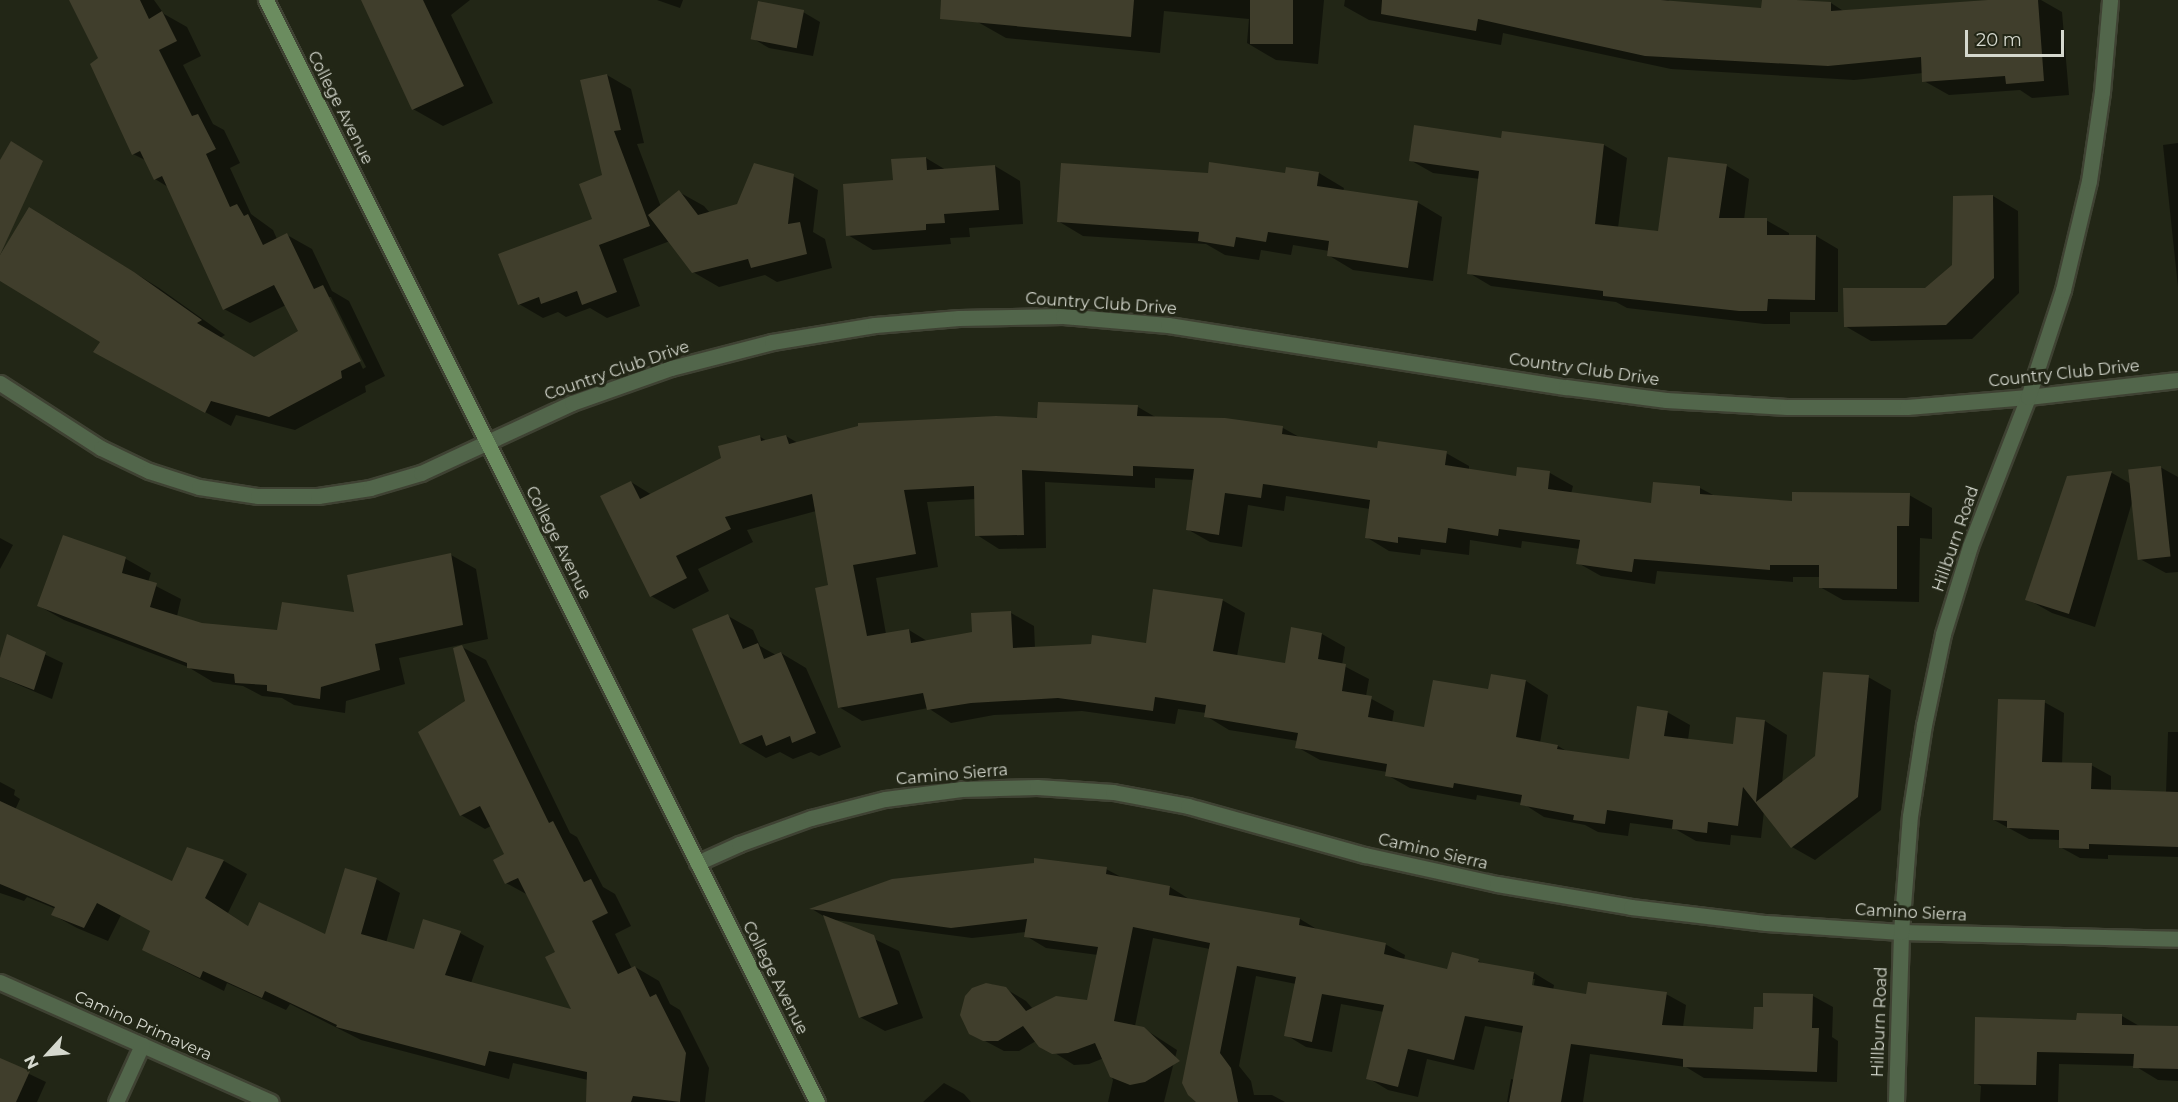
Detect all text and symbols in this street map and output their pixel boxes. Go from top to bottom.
scale bar [1968,18,2067,56]
text: 20 m [1976,29,2022,51]
street label: College Avenue [303,48,377,168]
street label: Country Club Drive [1025,289,1177,319]
street label: Country Club Drive [542,337,692,405]
street label: Country Club Drive [1508,350,1660,390]
street label: Country Club Drive [1988,357,2140,391]
street label: College Avenue [521,483,595,603]
street label: Hillburn Road [1929,484,1983,594]
street label: Camino Sierra [895,761,1009,789]
street label: Camino Sierra [1376,830,1490,874]
street label: Camino Sierra [1854,900,1968,926]
street label: College Avenue [738,918,812,1038]
street label: Hillburn Road [1868,966,1892,1078]
street label: Camino Primavera [71,987,215,1065]
north arrow [18,1024,78,1084]
text: N [20,1052,43,1072]

